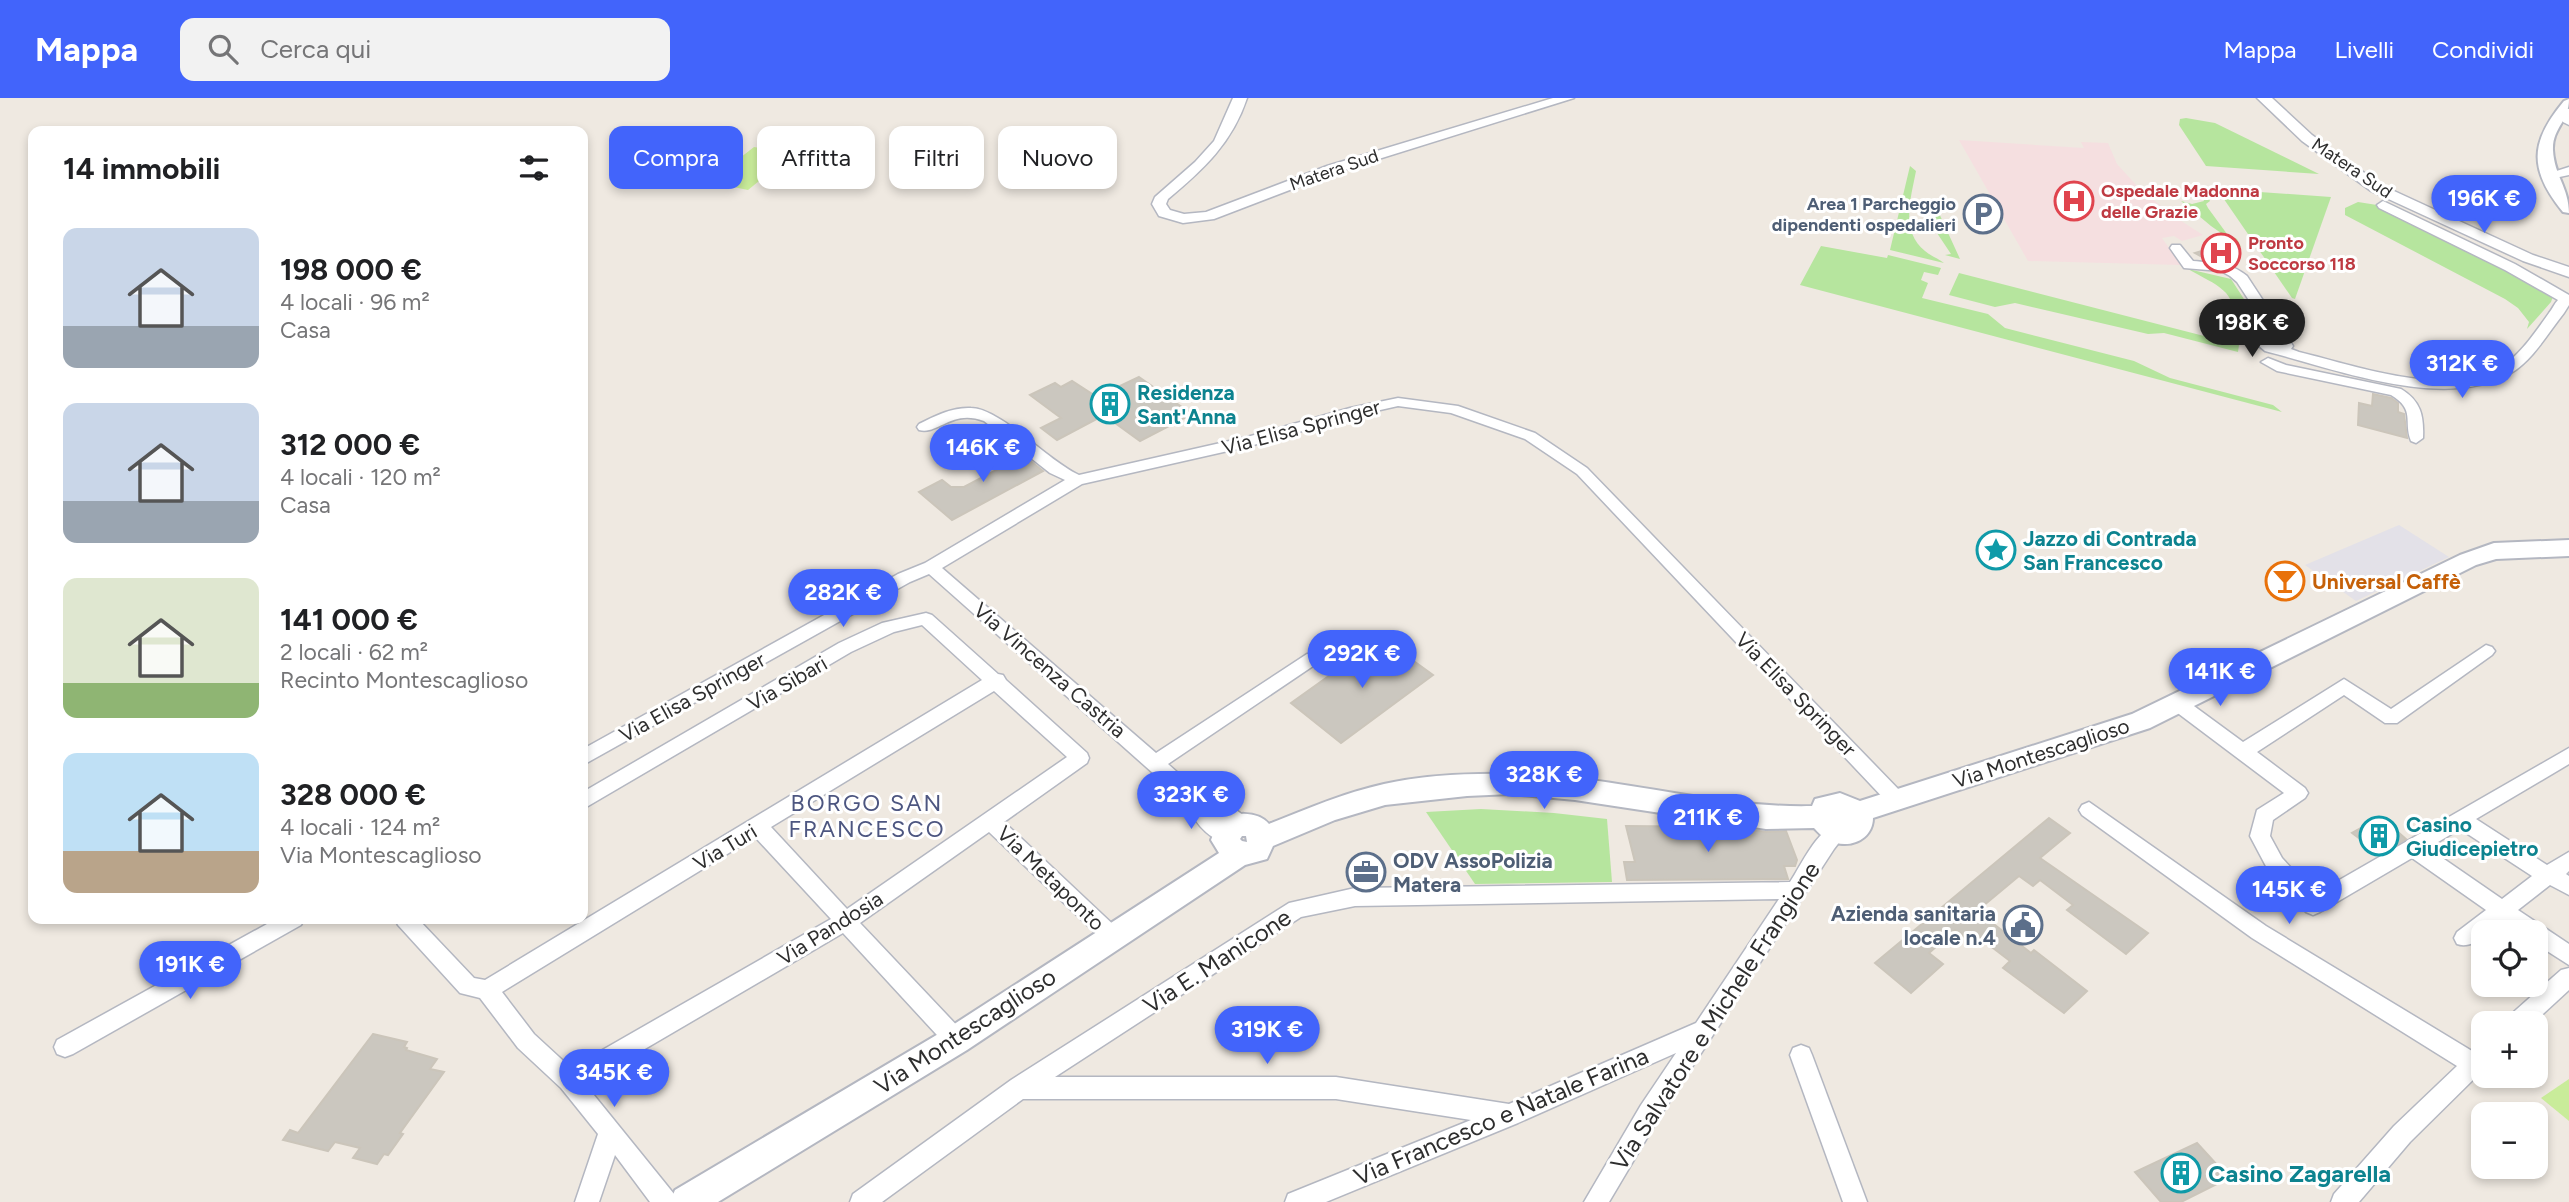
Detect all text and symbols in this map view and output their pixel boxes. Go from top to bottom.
search box [180,18,670,81]
text: Mappa [35,30,138,69]
icon: search [204,30,242,68]
text: Cerca qui [260,33,371,65]
text: Mappa [2223,35,2297,64]
text: Livelli [2335,35,2394,64]
text: Condividi [2432,35,2534,64]
chip: Compra [609,126,743,189]
chip: Affitta [757,126,875,189]
chip: Filtri [889,126,984,189]
chip: Nuovo [998,126,1117,189]
street label: Matera Sud [2308,133,2396,203]
street label: Matera Sud [1287,145,1381,195]
icon: filters [515,149,553,187]
text: 14 immobili [63,150,220,187]
pin: 196K € [2427,176,2541,235]
hospital icon: Ospedale Madonna delle Grazie [2053,180,2095,222]
place label: Ospedale Madonna delle Grazie [2101,180,2260,223]
text: 196K € [2447,184,2521,212]
place label: Area 1 Parcheggio dipendenti ospedalieri [1772,193,1956,236]
parking icon: Area 1 Parcheggio dipendenti ospedalieri [1962,193,2004,235]
hospital icon: Pronto Soccorso 118 [2200,232,2242,274]
place label: Pronto Soccorso 118 [2248,232,2356,275]
text: 198 000 € [280,251,422,288]
icon: home [119,256,203,340]
text: 4 locali · 96 m² [280,288,430,316]
pin: 198K € [2195,300,2309,359]
text: 198K € [2215,308,2289,336]
text: Casa [280,316,331,344]
pin: 312K € [2405,341,2519,400]
text: 312K € [2426,349,2498,377]
place label: Residenza Sant'Anna [1137,380,1237,429]
building icon: Residenza Sant'Anna [1089,383,1131,425]
street label: Via Elisa Springer [1219,394,1383,460]
pin: 146K € [926,424,1040,484]
text: 312 000 € [280,426,420,463]
icon: home [119,431,203,515]
text: 146K € [946,433,1020,461]
text: 4 locali · 120 m² [280,463,441,491]
text: Casa [280,491,331,519]
place label: Jazzo di Contrada San Francesco [2023,526,2197,575]
place icon: Jazzo di Contrada San Francesco [1975,529,2017,571]
bar icon: Universal Caffè [2264,560,2306,602]
place label: Universal Caffè [2312,569,2461,594]
pin: 282K € [786,570,900,629]
text: 282K € [804,578,882,606]
street label: Via Vincenza Castria [969,597,1131,743]
text: 141 000 € [280,601,418,638]
icon: home [119,606,203,690]
street label: Via Elisa Springer [1730,627,1862,761]
pin: 292K € [1305,630,1419,690]
text: 2 locali · 62 m² [280,638,428,666]
text: 292K € [1324,639,1400,667]
street label: Via Elisa Springer [615,647,769,747]
pin: 141K € [2163,648,2277,708]
street label: Via Sibari [743,650,831,716]
text: 141K € [2185,657,2255,685]
text: Recinto Montescaglioso [280,666,528,694]
street label: Via Montescaglioso [1950,713,2132,793]
pin: 328K € [1487,752,1601,811]
text: 328K € [1506,760,1582,788]
pin: 323K € [1134,772,1248,831]
text: 328 000 € [280,776,426,813]
text: 323K € [1153,780,1229,808]
icon: home [119,781,203,865]
district label: BORGO SAN FRANCESCO [788,789,946,843]
pin: 211K € [1651,794,1765,854]
text: 211K € [1673,803,1743,831]
place label: Casino Giudicepietro [2406,812,2539,861]
text: 4 locali · 124 m² [280,813,440,841]
building icon: Casino Giudicepietro [2358,815,2400,857]
street label: Via Turi [689,818,761,876]
street label: Via Metaponto [992,821,1110,935]
text: Via Montescaglioso [280,841,482,869]
place label: ODV AssoPolizia Matera [1393,848,1553,897]
office icon: ODV AssoPolizia Matera [1345,851,1387,893]
street label: Via Salvatore e Michele Frangione [1604,856,1826,1176]
pin: 145K € [2232,866,2346,926]
text: 145K € [2252,875,2326,903]
street label: Via Pandosia [773,886,887,970]
place label: Azienda sanitaria locale n.4 [1831,901,1996,950]
street label: Via E. Manicone [1138,902,1296,1020]
public building icon: Azienda sanitaria locale n.4 [2002,904,2044,946]
map controls [2471,920,2548,1179]
button: locate [2471,920,2548,997]
pin: 191K € [133,942,247,1001]
text: 191K € [155,950,225,978]
street label: Via Montescaglioso [869,962,1061,1100]
pin: 319K € [1210,1006,1324,1066]
button: + [2471,1011,2548,1088]
text: 319K € [1231,1015,1303,1043]
street label: Via Francesco e Natale Farina [1349,1041,1653,1191]
pin: 345K € [557,1049,671,1109]
text: 345K € [575,1058,653,1086]
button: − [2471,1102,2548,1179]
building icon: Casino Zagarella [2160,1152,2202,1194]
place label: Casino Zagarella [2208,1159,2391,1188]

